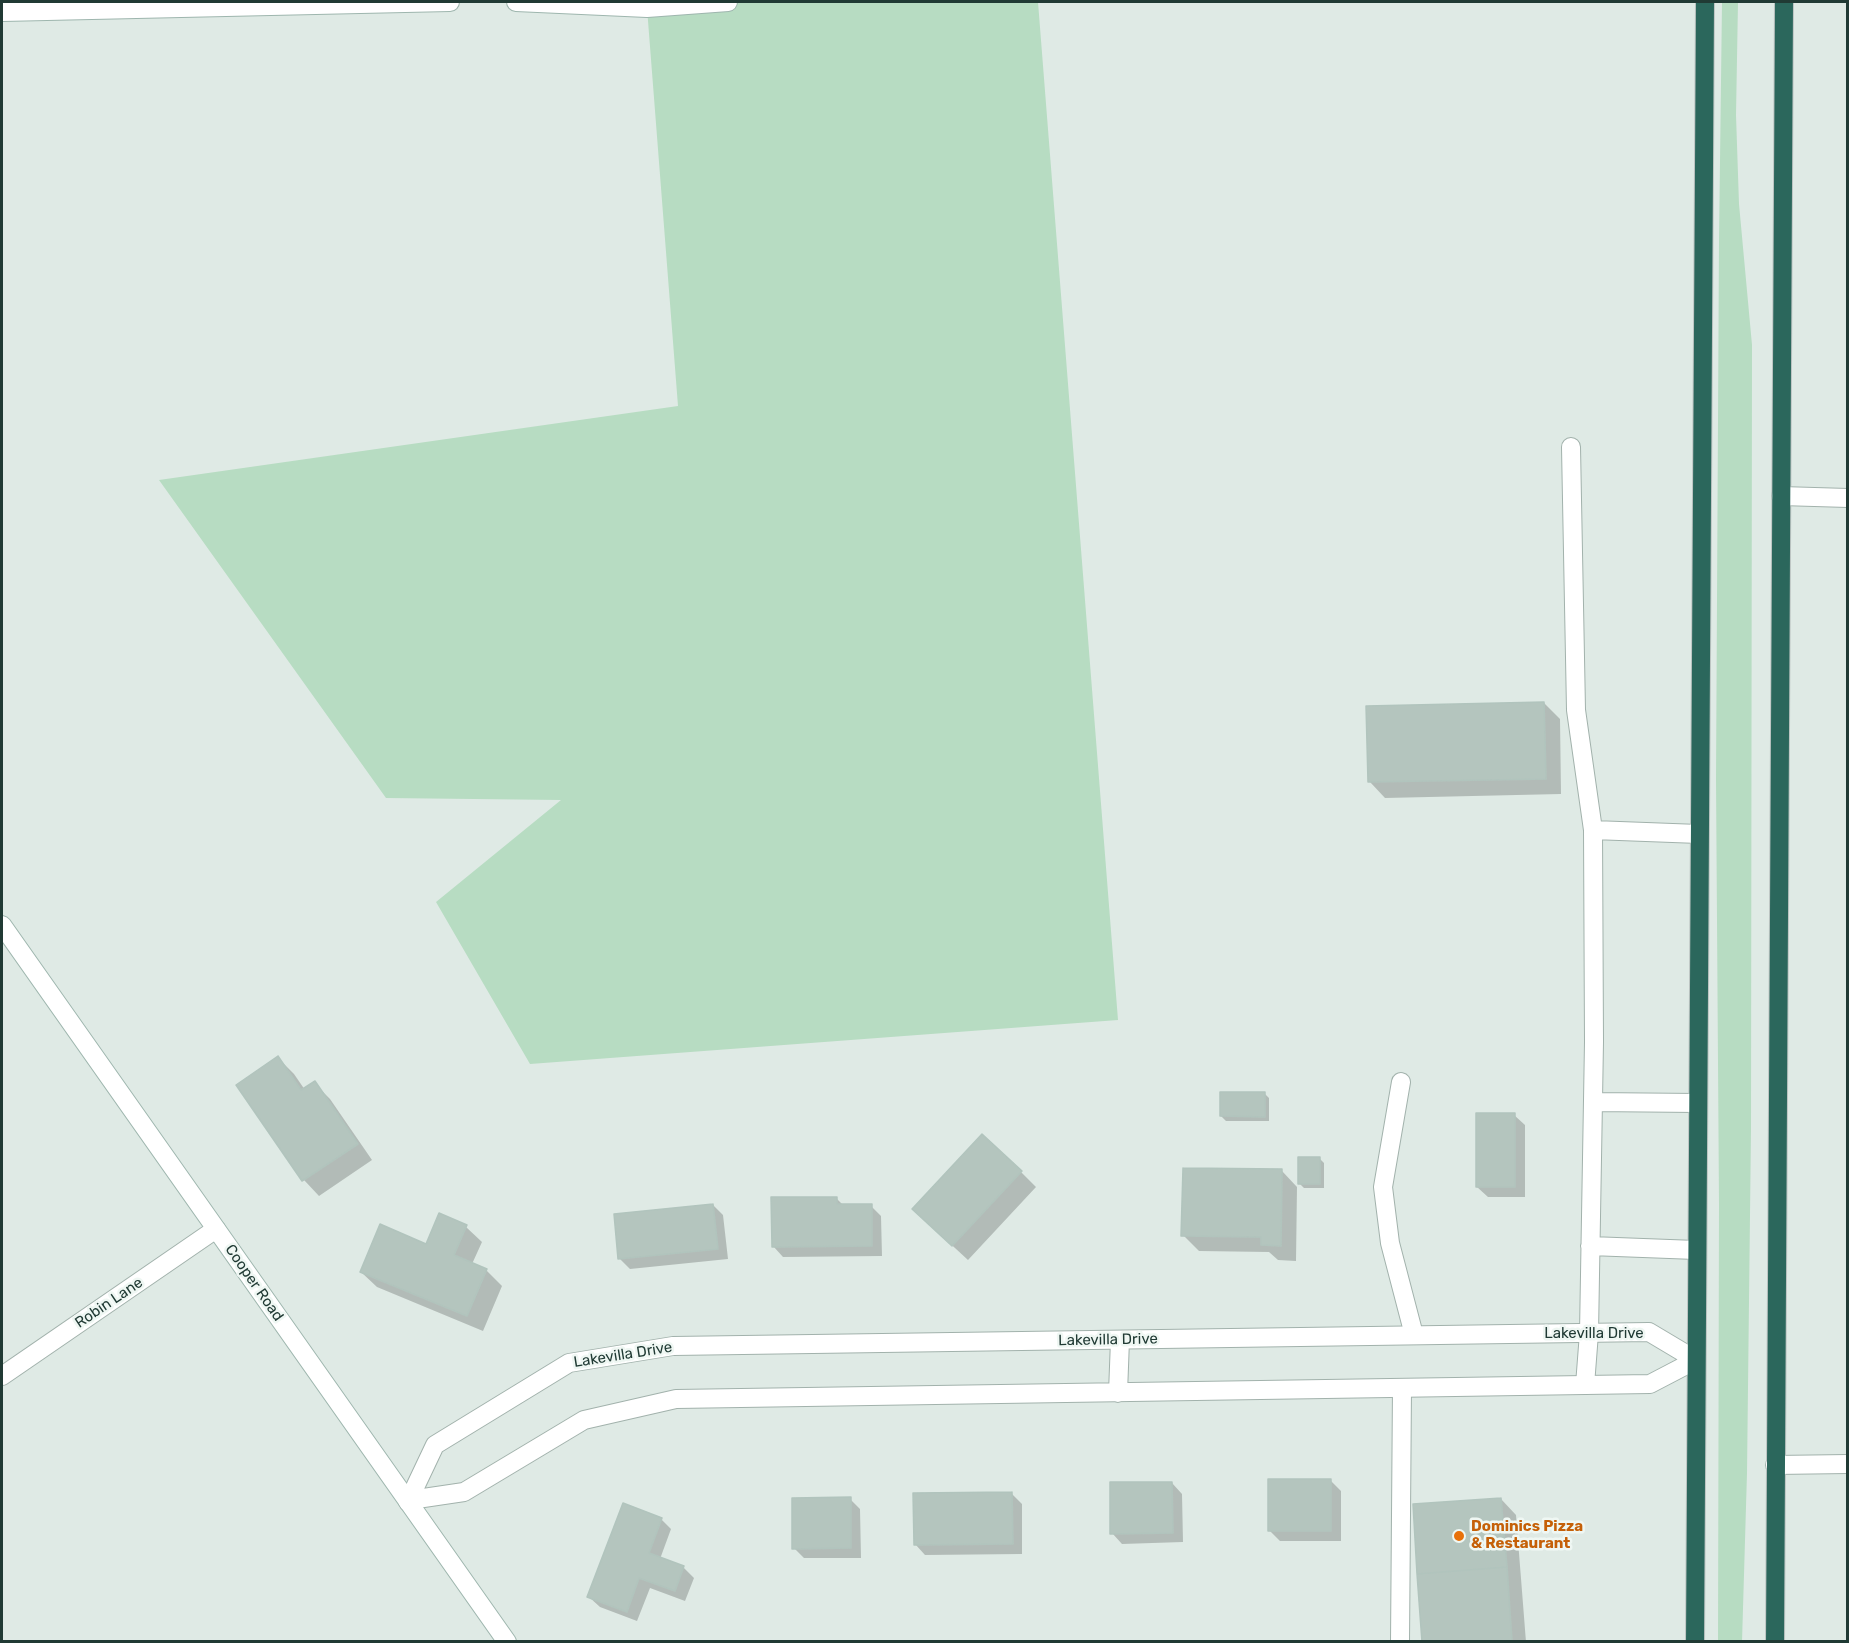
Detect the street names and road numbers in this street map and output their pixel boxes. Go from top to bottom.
street label: Cooper Road [221,1241,287,1325]
street label: Robin Lane [72,1274,146,1332]
street label: Lakevilla Drive [1544,1325,1644,1343]
street label: Lakevilla Drive [1058,1330,1158,1350]
street label: Lakevilla Drive [572,1338,674,1372]

